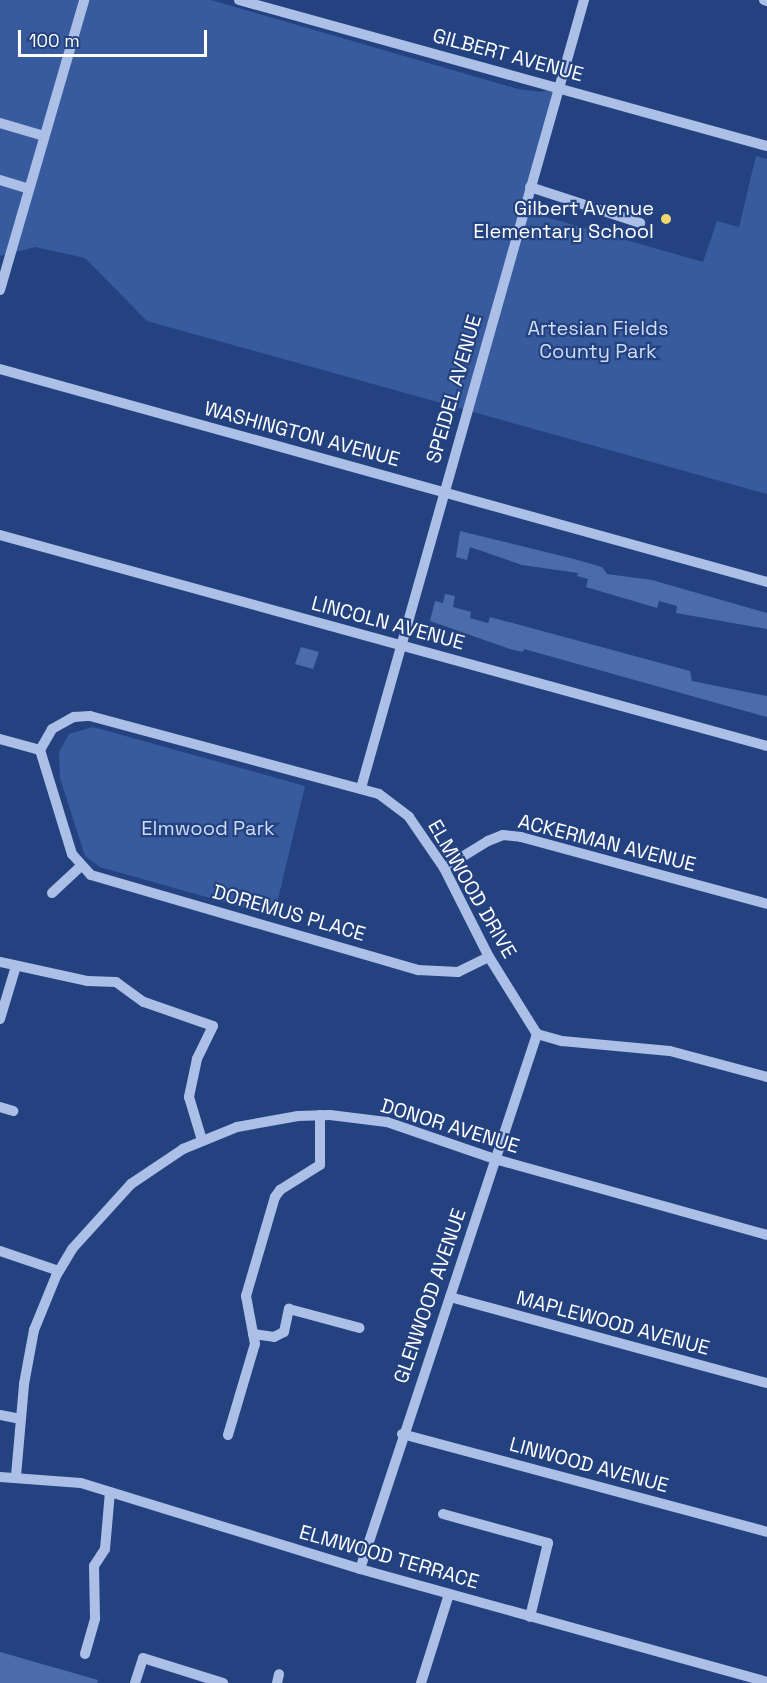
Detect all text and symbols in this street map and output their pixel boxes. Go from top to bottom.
scale bar [21,18,210,56]
street label: GILBERT AVENUE [430,23,586,87]
text: 100 m [29,29,80,52]
place label: Gilbert Avenue Elementary School [473,196,654,243]
marker: Gilbert Avenue Elementary School [659,212,673,226]
street label: SPEIDEL AVENUE [421,312,487,466]
park label: Artesian Fields County Park [527,316,669,363]
street label: WASHINGTON AVENUE [201,396,403,472]
street label: LINCOLN AVENUE [309,591,467,655]
street label: ACKERMAN AVENUE [515,809,699,877]
street label: ELMWOOD DRIVE [423,815,521,963]
park label: Elmwood Park [141,816,275,840]
street label: DOREMUS PLACE [210,880,368,946]
street label: DONOR AVENUE [378,1093,522,1159]
street label: GLENWOOD AVENUE [389,1205,471,1387]
street label: MAPLEWOOD AVENUE [514,1286,712,1360]
street label: LINWOOD AVENUE [507,1432,671,1498]
street label: ELMWOOD TERRACE [296,1520,482,1594]

